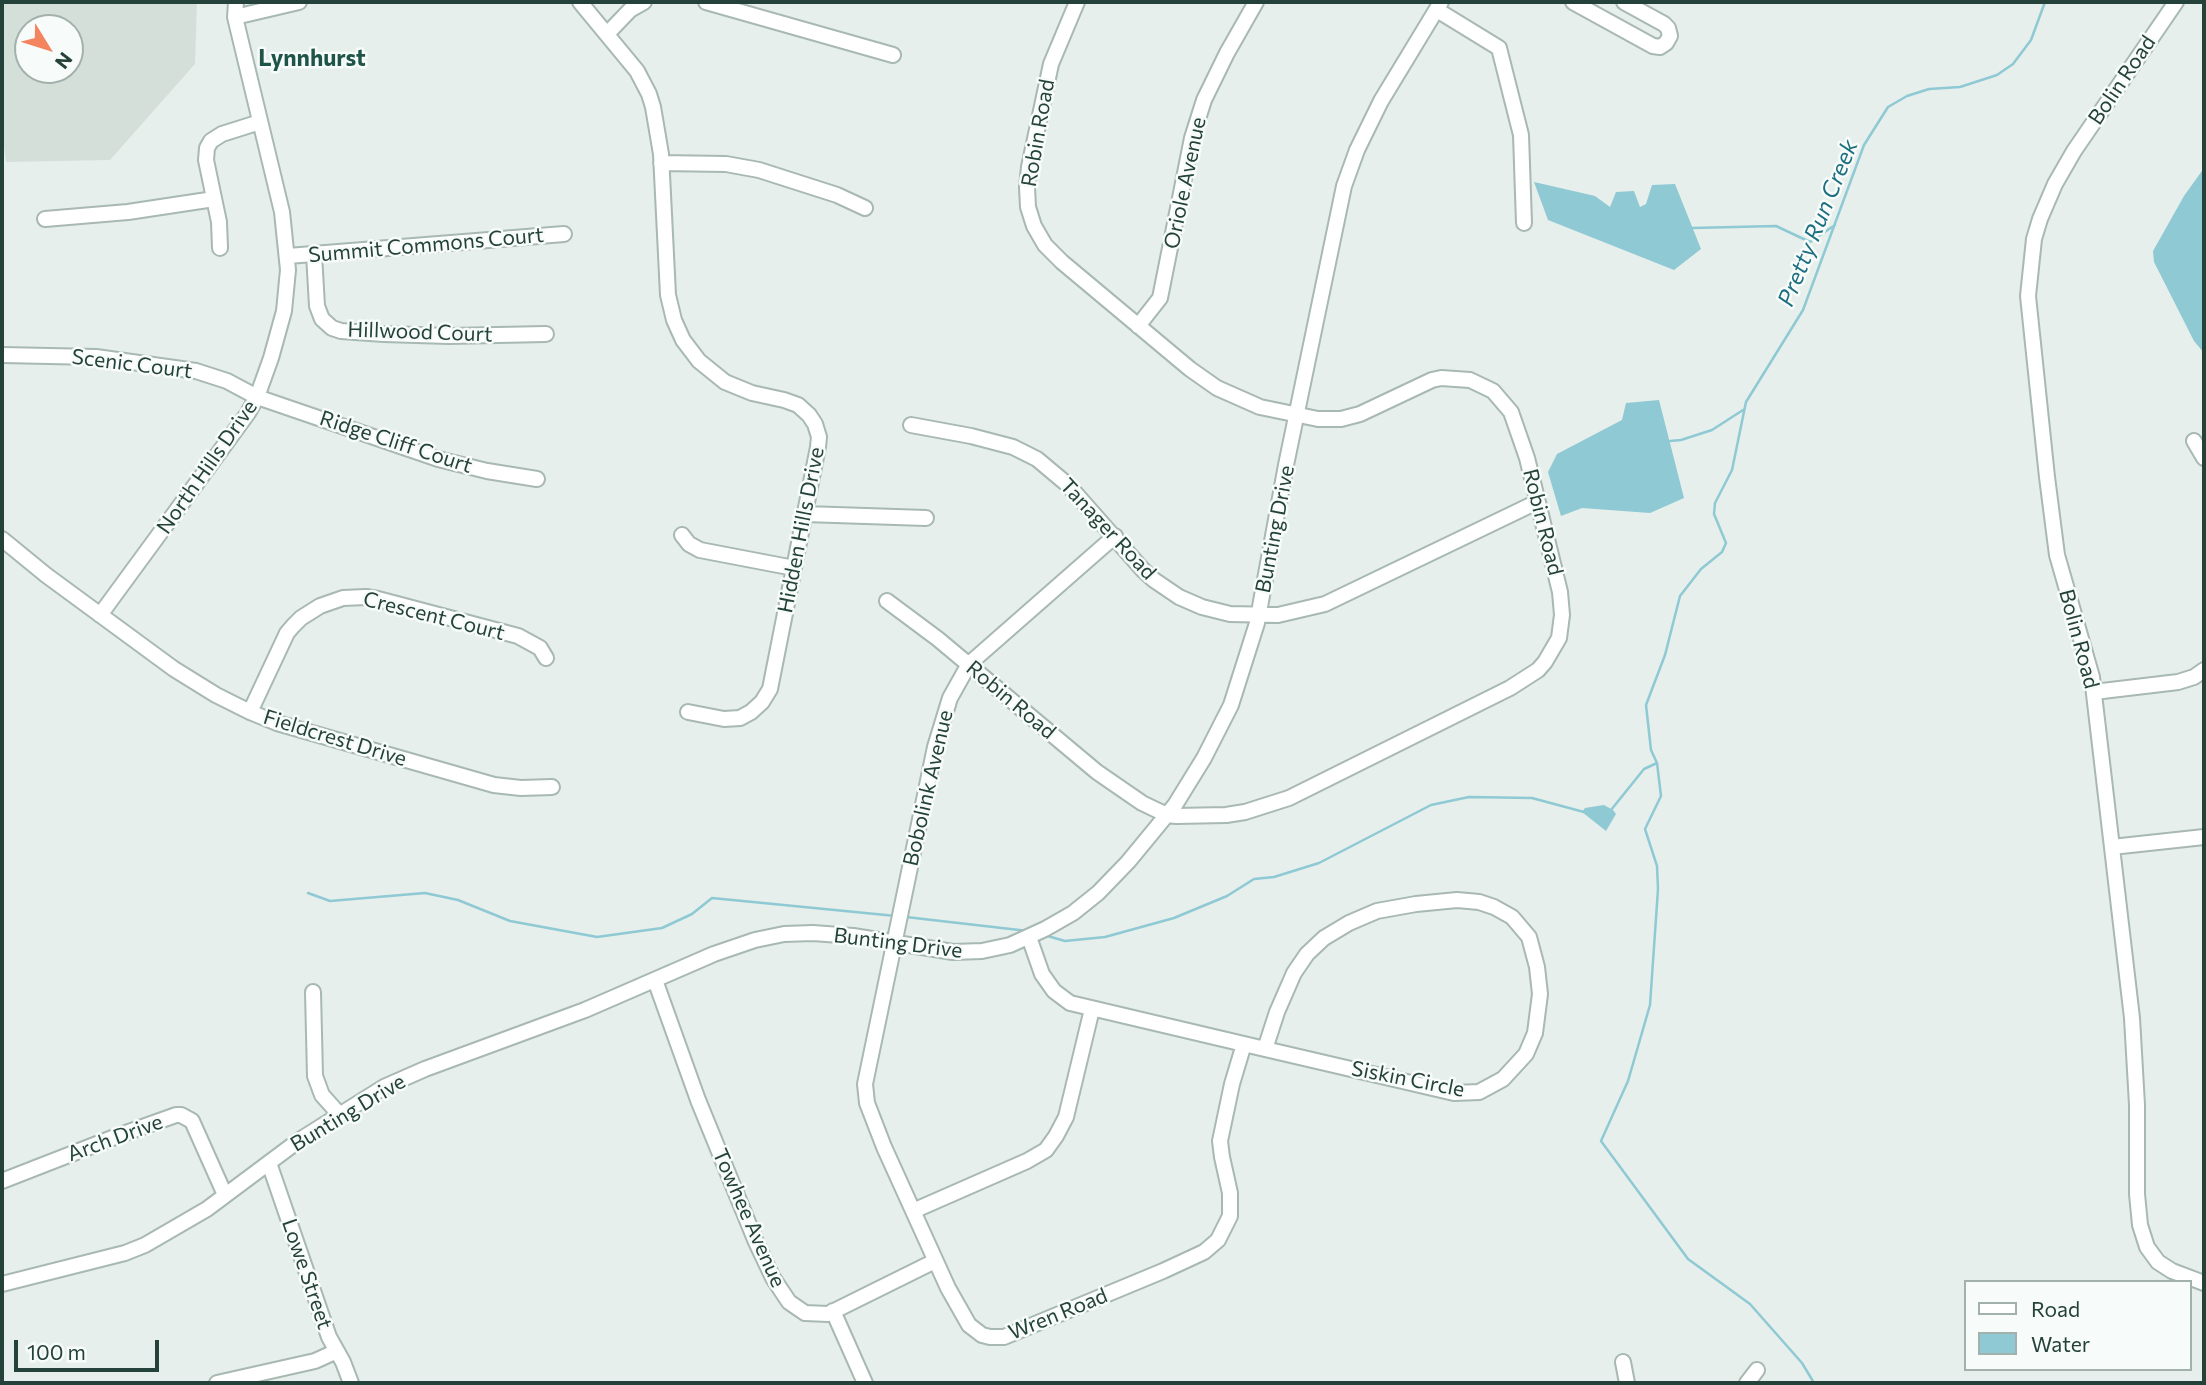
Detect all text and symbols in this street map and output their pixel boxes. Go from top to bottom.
north arrow [14,14,84,84]
street label: Bolin Road [2083,31,2161,129]
district label: Lynnhurst [258,44,366,72]
text: N [51,48,78,74]
street label: Robin Road [1016,77,1060,189]
street label: Oriole Avenue [1159,115,1211,251]
water label: Pretty Run Creek [1772,136,1864,310]
street label: Summit Commons Court [307,222,545,268]
street label: Hillwood Court [347,317,493,347]
street label: Scenic Court [70,344,194,384]
street label: North Hills Drive [151,395,263,539]
street label: Ridge Cliff Court [317,405,475,479]
street label: Hidden Hills Drive [773,445,829,615]
street label: Bunting Drive [1250,463,1300,595]
street label: Robin Road [1518,466,1568,578]
street label: Tanager Road [1055,473,1161,585]
street label: Crescent Court [361,586,507,646]
street label: Bolin Road [2054,587,2104,691]
street label: Robin Road [961,655,1061,745]
street label: Fieldcrest Drive [260,704,410,772]
street label: Bobolink Avenue [898,708,958,868]
street label: Bunting Drive [832,923,964,963]
street label: Siskin Circle [1349,1056,1467,1102]
street label: Bunting Drive [286,1069,410,1157]
street label: Arch Drive [64,1109,166,1167]
street label: Towhee Avenue [707,1145,791,1291]
street label: Lowe Street [276,1215,338,1333]
legend [1965,1280,2192,1371]
street label: Wren Road [1005,1283,1111,1345]
text: Road [2031,1296,2080,1321]
scale bar [18,1326,163,1370]
text: Water [2031,1331,2090,1356]
text: 100 m [27,1339,86,1364]

